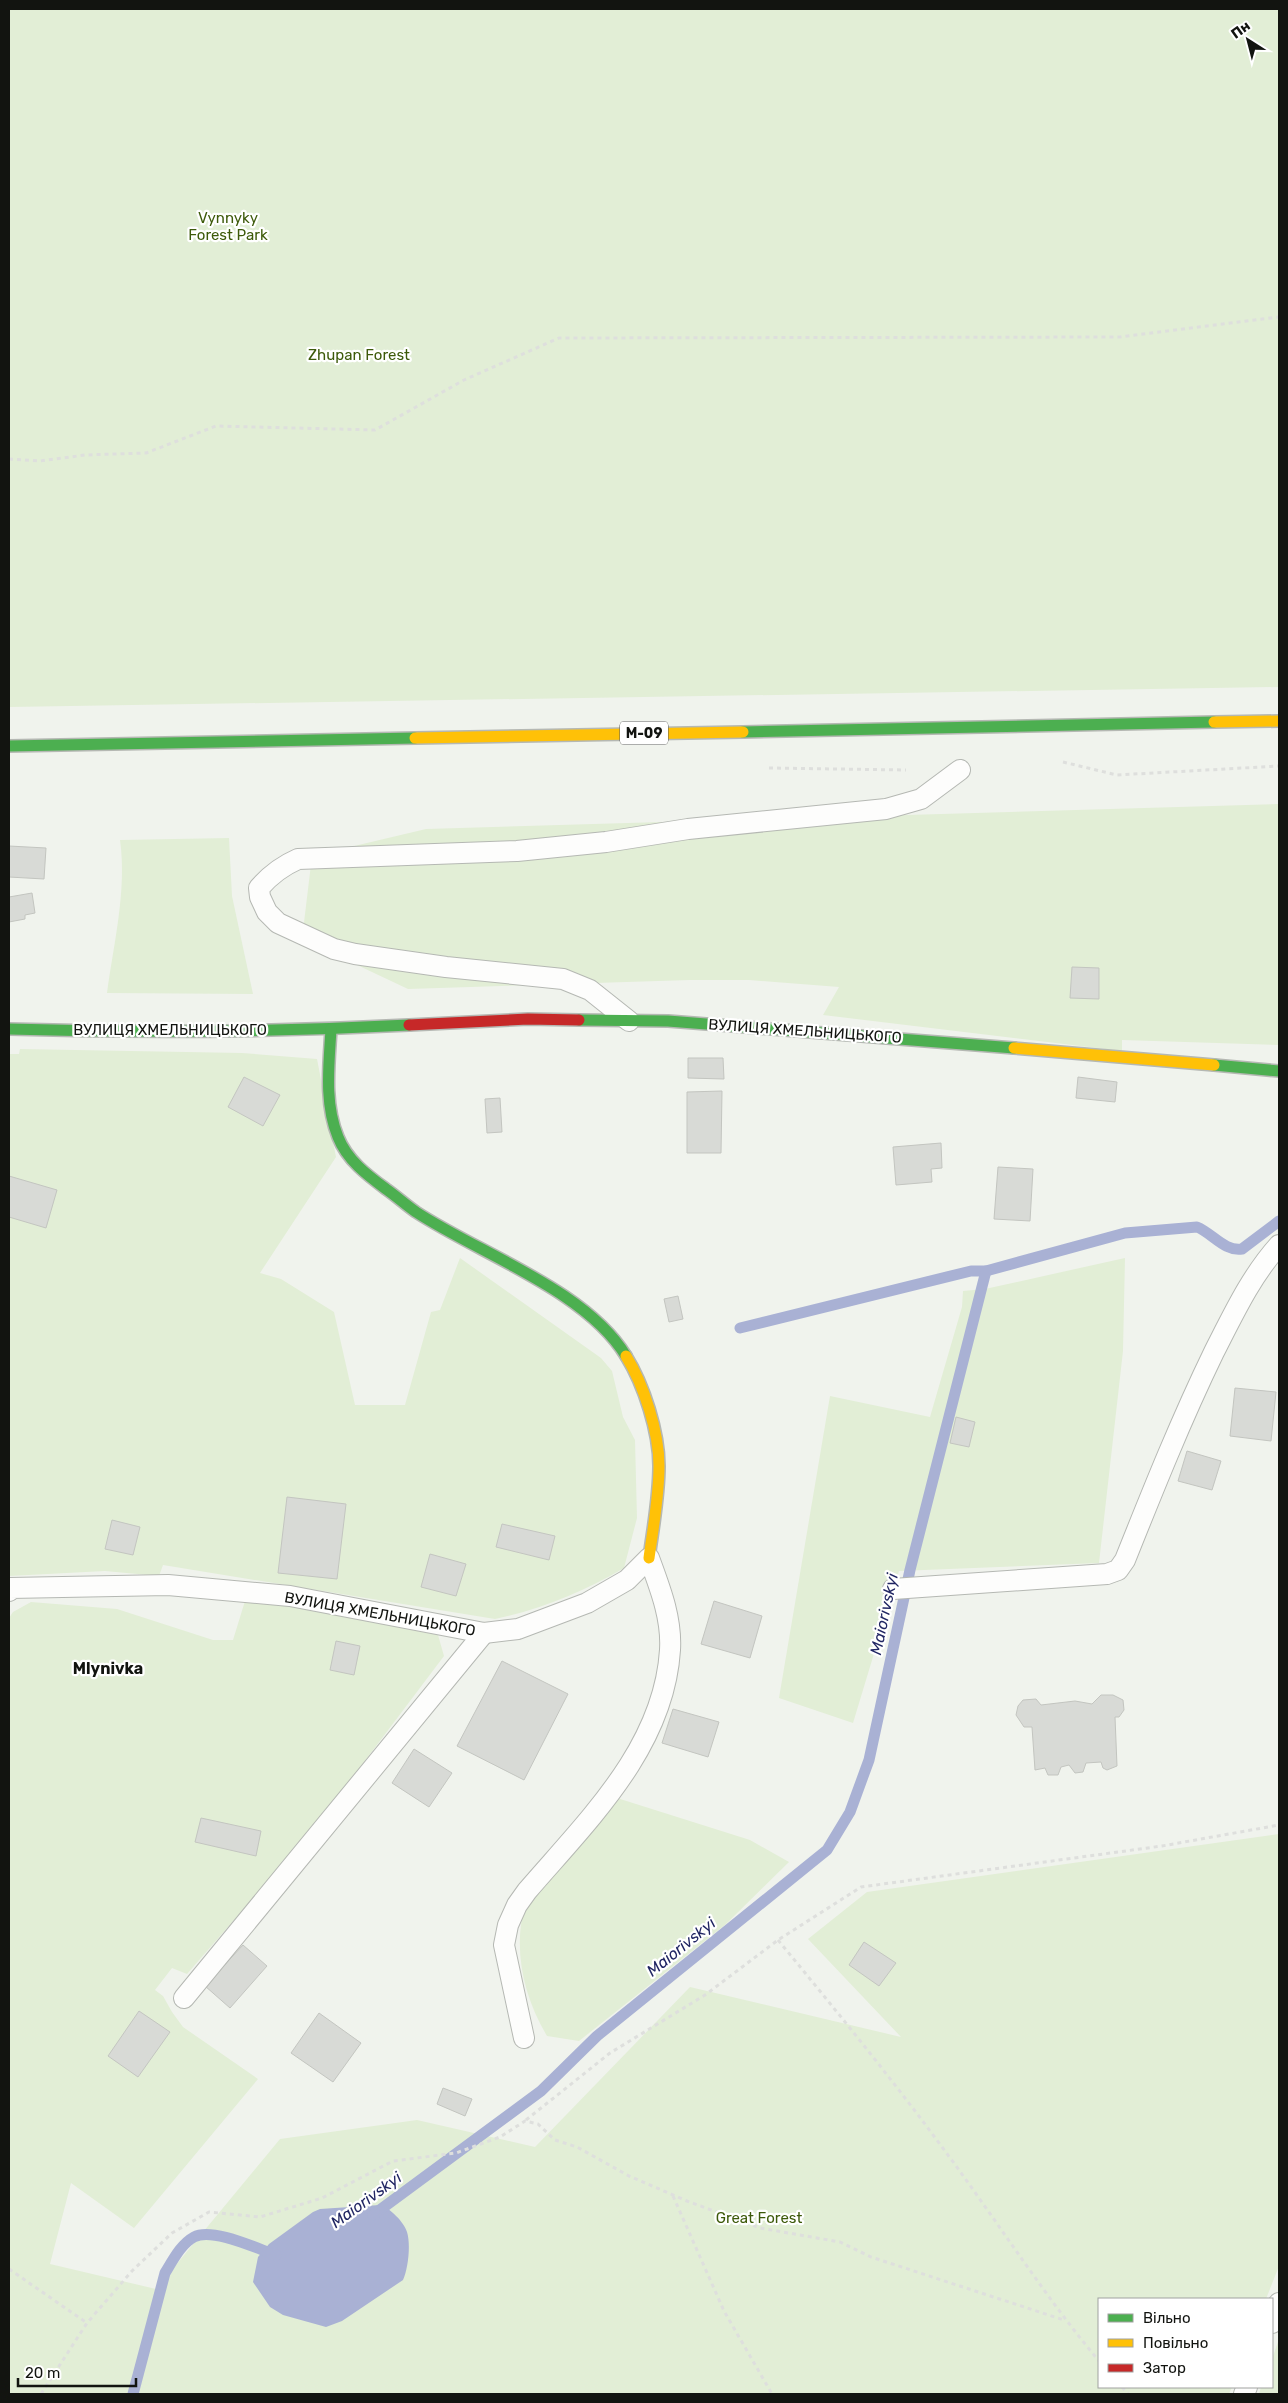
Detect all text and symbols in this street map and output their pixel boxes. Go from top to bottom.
north arrow [1223,15,1273,65]
text: Пн [1228,17,1254,42]
park label: Vynnyky Forest Park [188,209,268,244]
park label: Zhupan Forest [308,346,410,364]
road number: М-09 [620,721,668,744]
street label: ВУЛИЦЯ ХМЕЛЬНИЦЬКОГО [708,1015,902,1047]
street label: ВУЛИЦЯ ХМЕЛЬНИЦЬКОГО [73,1021,267,1039]
water label: Maiorivskyi [866,1570,902,1657]
street label: ВУЛИЦЯ ХМЕЛЬНИЦЬКОГО [283,1588,477,1640]
district label: Mlynivka [73,1659,143,1678]
water label: Maiorivskyi [643,1913,720,1980]
water label: Maiorivskyi [327,2167,406,2232]
park label: Great Forest [716,2209,802,2227]
legend [1098,2298,1273,2388]
text: Вільно [1143,2309,1191,2327]
text: Повільно [1143,2334,1208,2352]
scale bar [18,2356,135,2388]
text: Затор [1143,2359,1186,2377]
text: 20 m [25,2364,60,2382]

